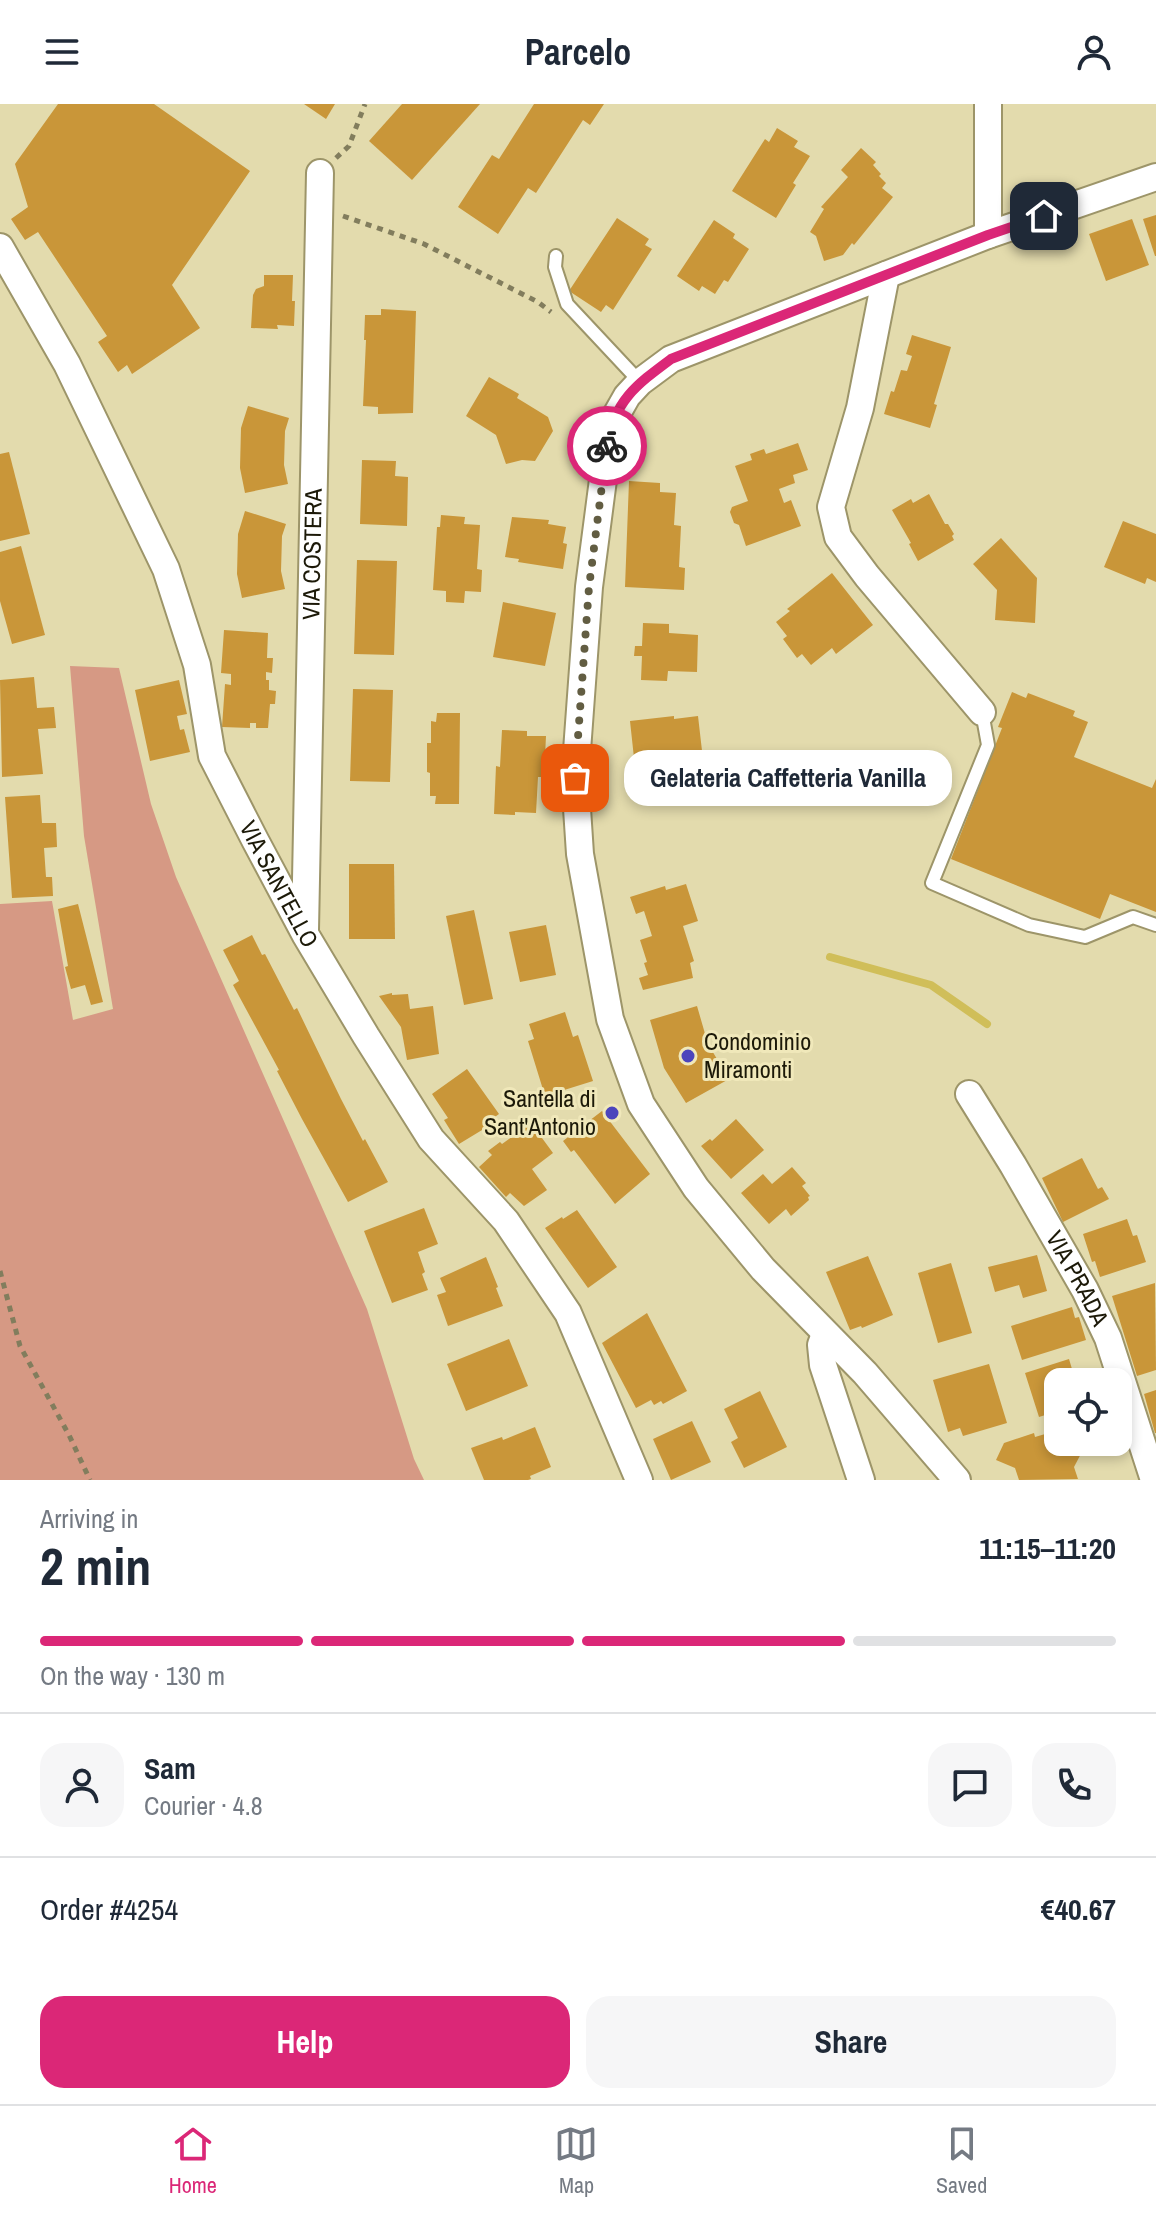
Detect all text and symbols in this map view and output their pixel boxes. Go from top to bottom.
text: Parcelo [525,28,631,76]
icon: menu [40,30,84,74]
icon: person [1072,30,1116,74]
pin [1010,182,1078,250]
icon: home [1022,194,1066,238]
courier [567,406,647,486]
icon: bike [585,424,629,468]
street label: VIA COSTERA [294,487,329,620]
pin [541,744,609,812]
callout: Gelateria Caffetteria Vanilla [623,750,951,806]
icon: bag [553,756,597,800]
text: Gelateria Caffetteria Vanilla [650,760,926,795]
street label: VIA SANTELLO [233,815,326,953]
place label: Condominio Miramonti [704,1025,811,1085]
marker: Condominio Miramonti [679,1047,697,1065]
place label: Santella di Sant'Antonio [484,1082,596,1142]
marker: Santella di Sant'Antonio [603,1104,621,1122]
street label: VIA PRADA [1039,1224,1117,1332]
map controls [1044,1368,1132,1456]
button: locate [1044,1368,1132,1456]
text: Arriving in [40,1501,138,1536]
text: 11:15–11:20 [979,1528,1116,1568]
text: 2 min [40,1531,151,1601]
text: On the way · 130 m [40,1658,225,1693]
button: person [40,1743,124,1827]
button: chat [928,1743,1012,1827]
button: phone [1032,1743,1116,1827]
text: Sam [144,1748,196,1788]
text: Courier · 4.8 [144,1788,263,1823]
text: Order #4254 [40,1889,178,1929]
text: €40.67 [1041,1889,1116,1929]
button: Help [40,1996,570,2088]
button: Share [586,1996,1116,2088]
tab: Home [169,2122,217,2200]
tab: Map [554,2122,598,2200]
tab: Saved [936,2122,987,2200]

